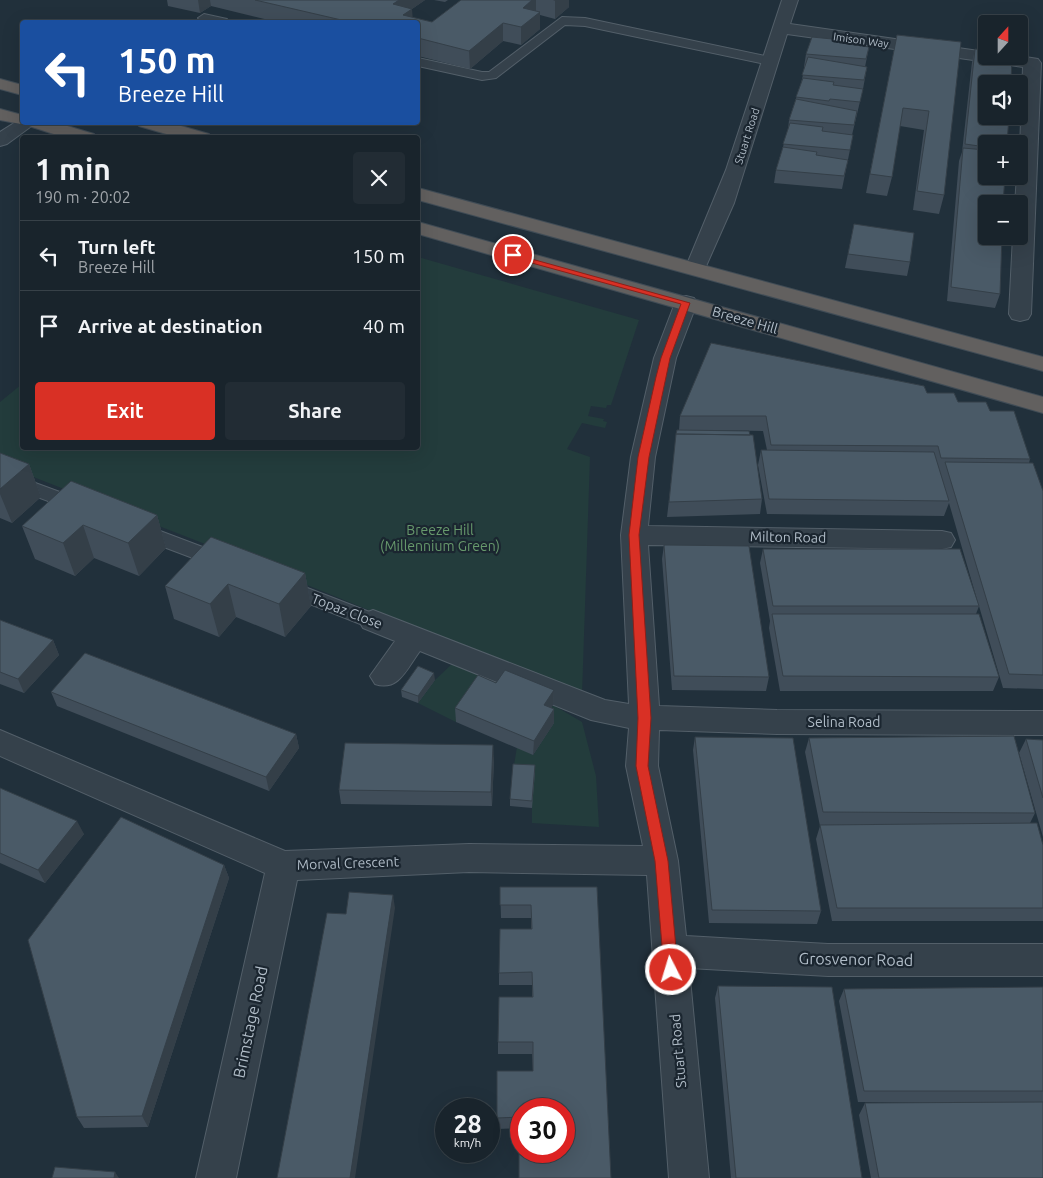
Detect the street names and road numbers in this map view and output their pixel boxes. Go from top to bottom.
street label: Imison Way [832,30,890,50]
street label: Stuart Road [732,106,762,166]
street label: Breeze Hill [710,303,780,337]
street label: Milton Road [750,528,826,546]
street label: Topaz Close [309,590,385,632]
street label: Selina Road [808,714,880,730]
street label: Morval Crescent [297,853,400,873]
street label: Grosvenor Road [799,949,913,969]
street label: Brimstage Road [229,964,271,1080]
street label: Stuart Road [667,1013,689,1089]

